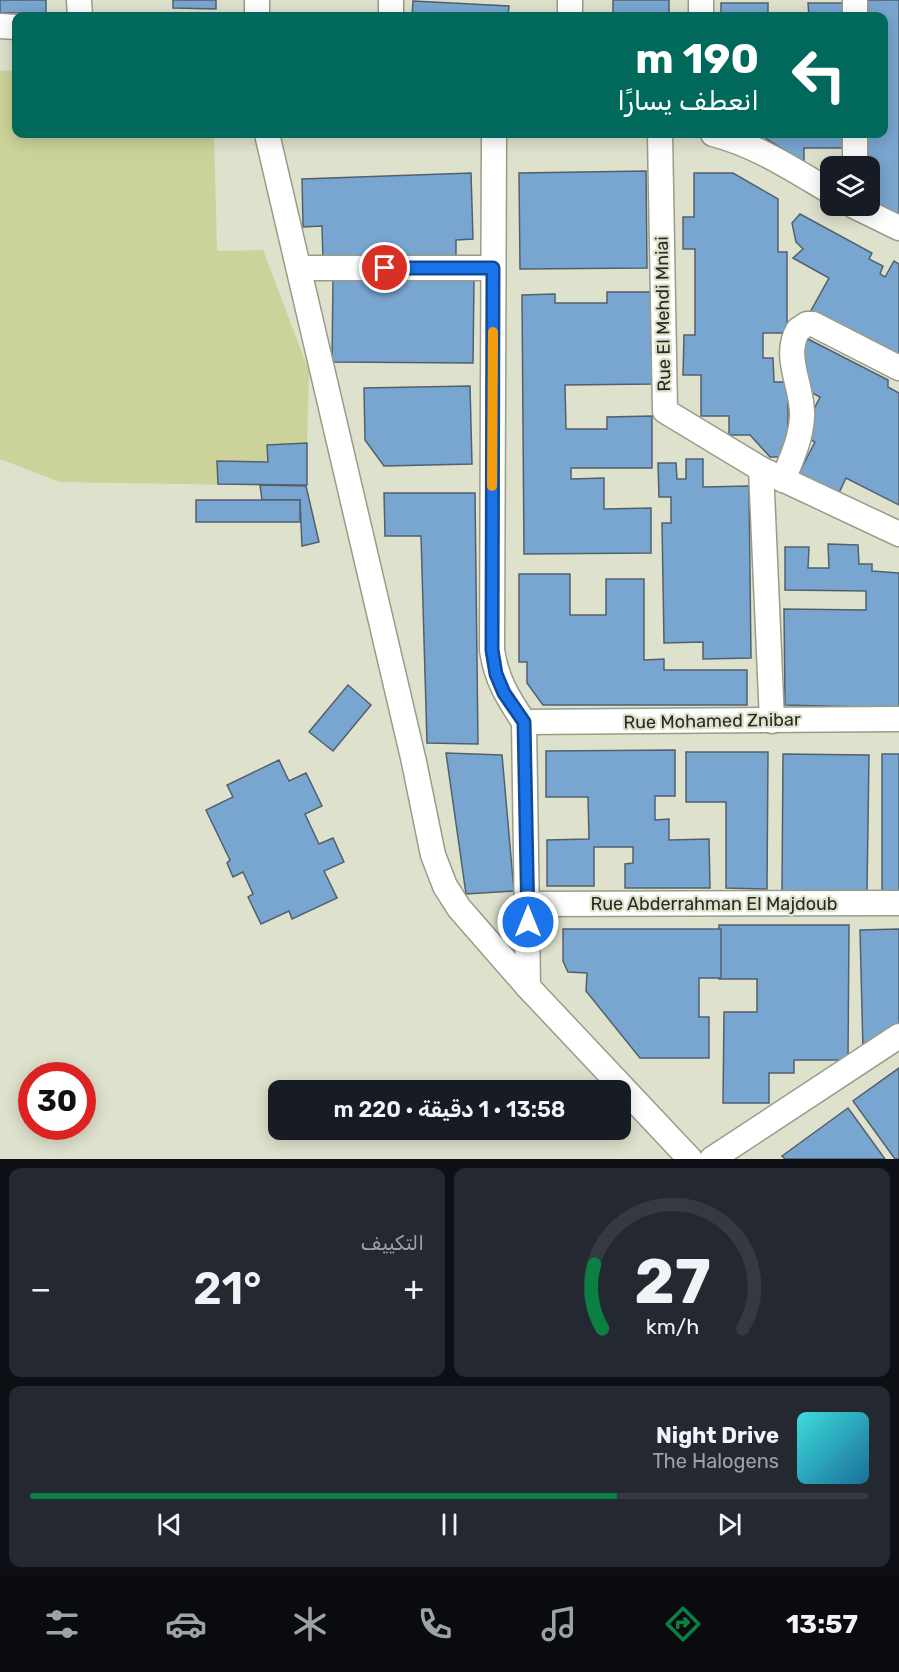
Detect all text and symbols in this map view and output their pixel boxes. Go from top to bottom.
text: 190 m [635,34,759,84]
icon: left [780,36,858,114]
text: انعطف يسارًا [617,85,759,117]
map controls [820,156,880,216]
button: layers [820,156,880,216]
street label: Rue El Mehdi Mniai [651,236,675,392]
pin [359,242,410,293]
icon: arrive [368,251,401,284]
street label: Rue Mohamed Znibar [623,708,801,734]
position arrow [496,890,560,954]
street label: Rue Abderrahman El Majdoub [590,893,838,915]
speed limit sign: 30 [18,1062,96,1140]
text: 13:58 · 1 دقيقة · 220 m [334,1096,565,1123]
text: التكييف [361,1231,424,1255]
text: 27 [634,1245,710,1319]
text: 21° [193,1262,262,1315]
text: − [30,1269,51,1308]
text: + [403,1269,424,1308]
text: km/h [645,1315,699,1340]
text: Night Drive [656,1422,779,1449]
text: The Halogens [652,1449,779,1473]
icon: previous [153,1508,186,1541]
icon: pause [433,1508,466,1541]
icon: next [713,1508,746,1541]
icon: filters [41,1603,83,1645]
icon: car [165,1603,207,1645]
icon: climate [289,1603,331,1645]
icon: phone [414,1603,456,1645]
icon: music [538,1603,580,1645]
icon: directions [662,1603,704,1645]
text: 13:57 [786,1608,858,1640]

